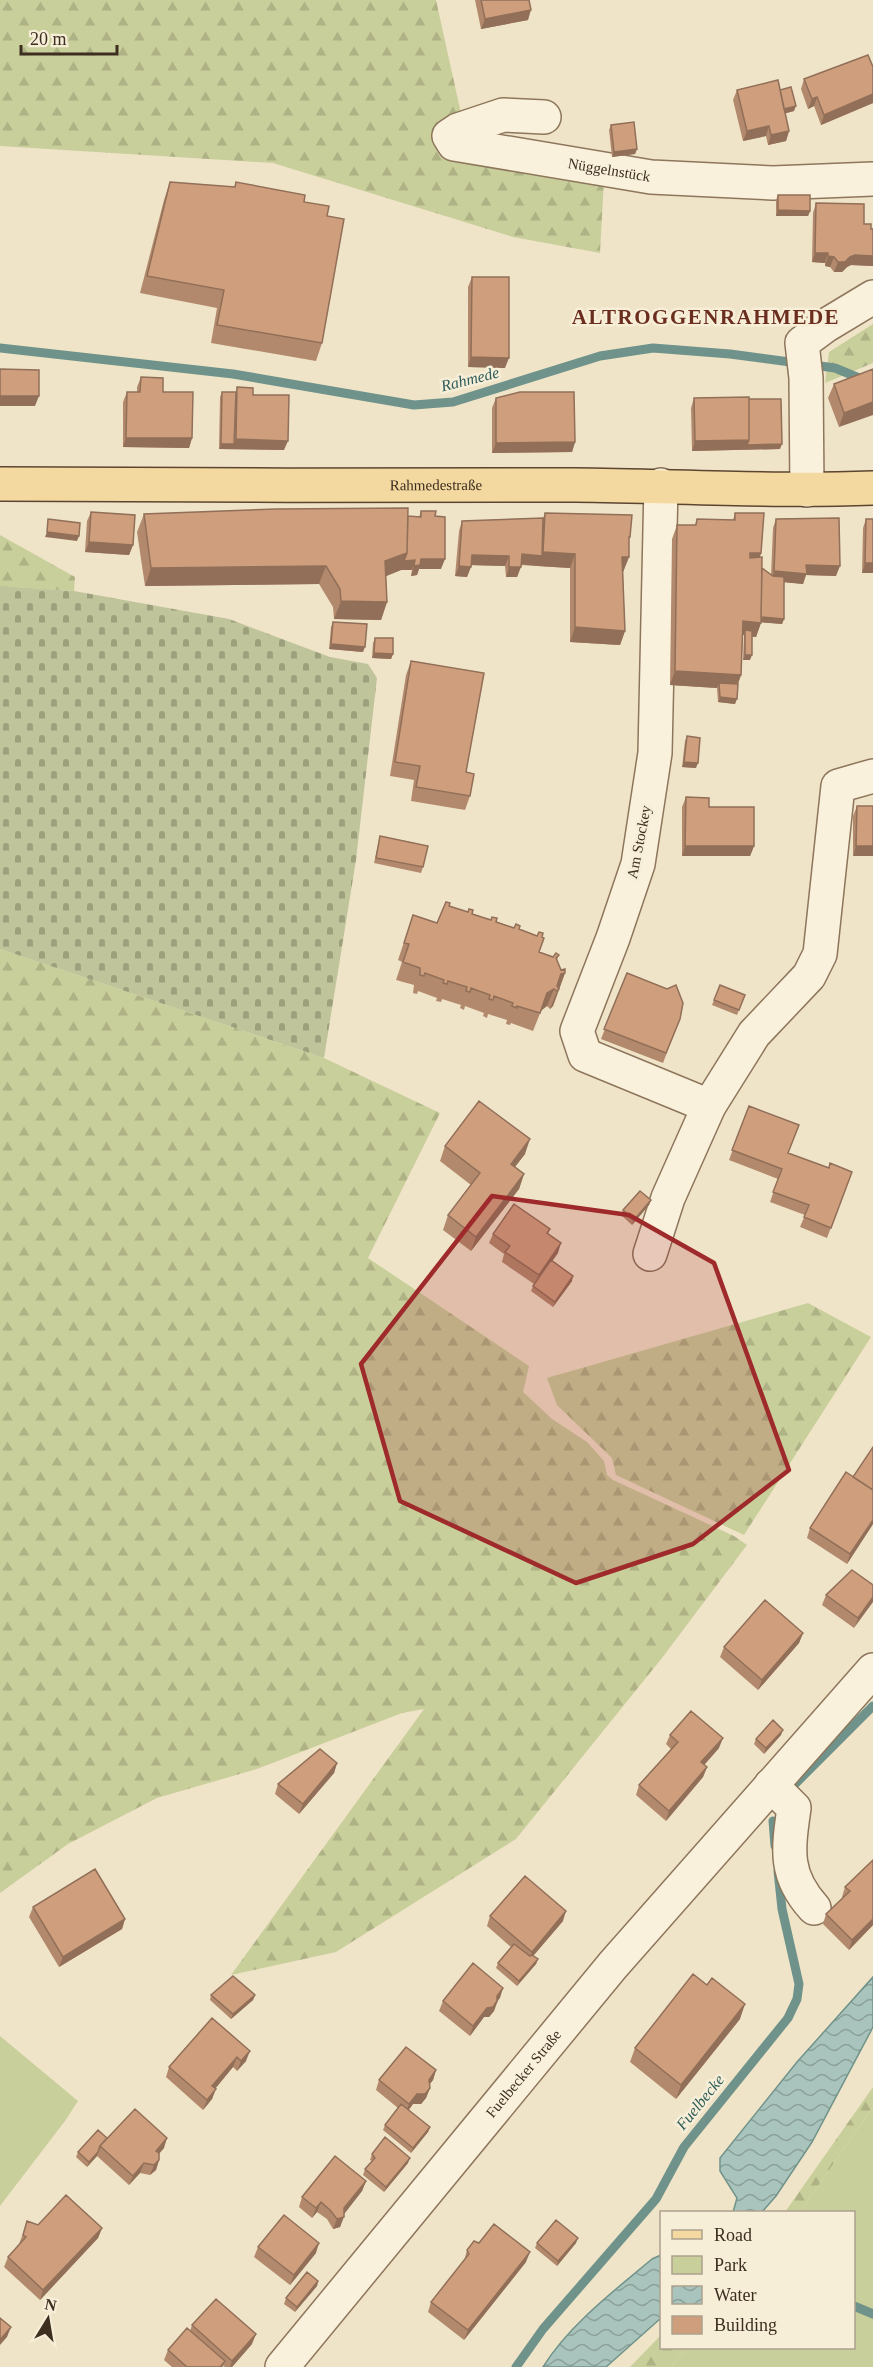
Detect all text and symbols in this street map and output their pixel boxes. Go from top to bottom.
scale bar [21,18,117,56]
text: 20 m [30,29,67,49]
street label: Nüggelnstück [567,155,652,185]
district label: ALTROGGENRAHMEDE [572,305,840,329]
water label: Rahmede [438,364,501,395]
street label: Rahmedestraße [390,477,483,493]
street label: Am Stockey [624,803,654,880]
street label: Fuelbecker Straße [483,2026,565,2121]
water label: Fuelbecke [672,2071,727,2134]
legend [660,2211,855,2349]
text: Road [714,2225,752,2245]
text: Park [714,2255,747,2275]
text: Water [714,2285,757,2305]
north arrow [18,2289,78,2349]
text: N [43,2295,58,2314]
text: Building [714,2315,777,2335]

